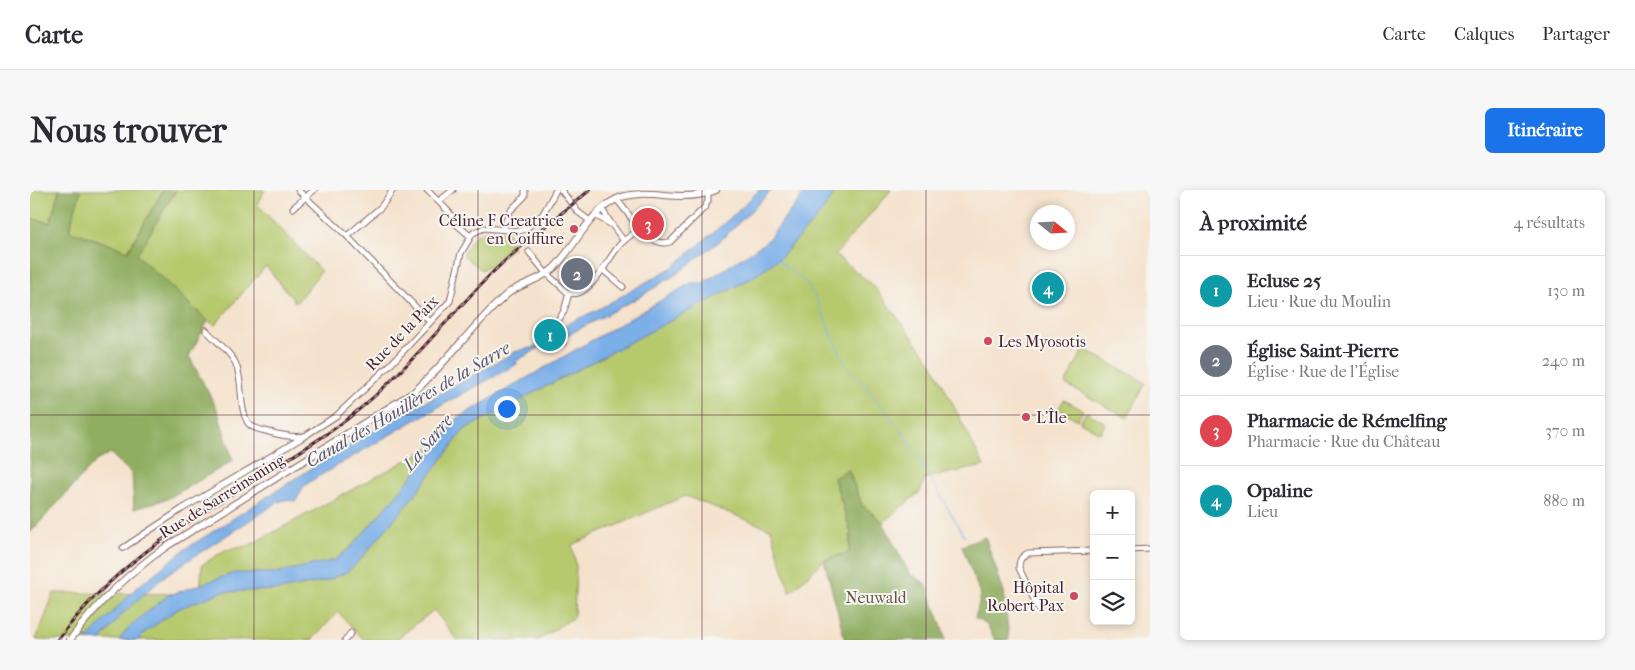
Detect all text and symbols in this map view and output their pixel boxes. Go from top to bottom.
text: Carte [25,21,83,49]
text: Carte [1383,24,1426,45]
text: Calques [1454,24,1514,45]
text: Partager [1542,24,1610,45]
button: Itinéraire [1485,108,1605,153]
text: Nous trouver [30,110,227,151]
pin: 3 [632,205,664,243]
north arrow [1030,205,1075,250]
place label: Céline F Creatrice en Coiffure [439,211,564,248]
text: À proximité [1200,211,1307,235]
text: 4 résultats [1513,213,1585,232]
marker: Céline F Creatrice en Coiffure [568,223,580,235]
pin: 2 [561,255,593,293]
pin: 4 [1032,269,1064,307]
text: Ecluse 25 [1247,270,1321,292]
text: 1 [1213,281,1219,300]
text: 130 m [1547,281,1585,300]
street label: Rue de la Paix [361,291,443,374]
text: Lieu · Rue du Moulin [1247,292,1391,311]
pin: 1 [534,316,566,354]
place label: Les Myosotis [998,332,1086,351]
marker: Les Myosotis [982,335,994,347]
water label: Canal des Houillères de la Sarre [302,337,514,472]
text: Église Saint-Pierre [1247,340,1399,362]
text: 2 [1212,351,1220,370]
text: 240 m [1542,351,1585,370]
text: Église · Rue de l'Église [1247,362,1399,381]
your location [494,396,520,422]
place label: L'Île [1036,407,1067,427]
water label: La Sarre [397,410,458,477]
text: Pharmacie de Rémelfing [1247,410,1447,432]
marker: L'Île [1020,411,1032,423]
text: 3 [1213,421,1219,440]
text: 370 m [1545,421,1585,440]
text: Pharmacie · Rue du Château [1247,432,1440,451]
street label: Rue de Sarreinsming [156,449,289,542]
text: Opaline [1247,480,1313,502]
map controls [1090,490,1135,625]
button: + [1090,490,1135,535]
text: 4 [1211,491,1221,510]
text: 880 m [1543,491,1585,510]
text: Lieu [1247,502,1278,521]
button: − [1090,535,1135,580]
place label: Hôpital Robert Pax [987,578,1065,615]
button: layers [1090,580,1135,625]
park label: Neuwald [846,588,907,607]
marker: Hôpital Robert Pax [1068,590,1080,602]

